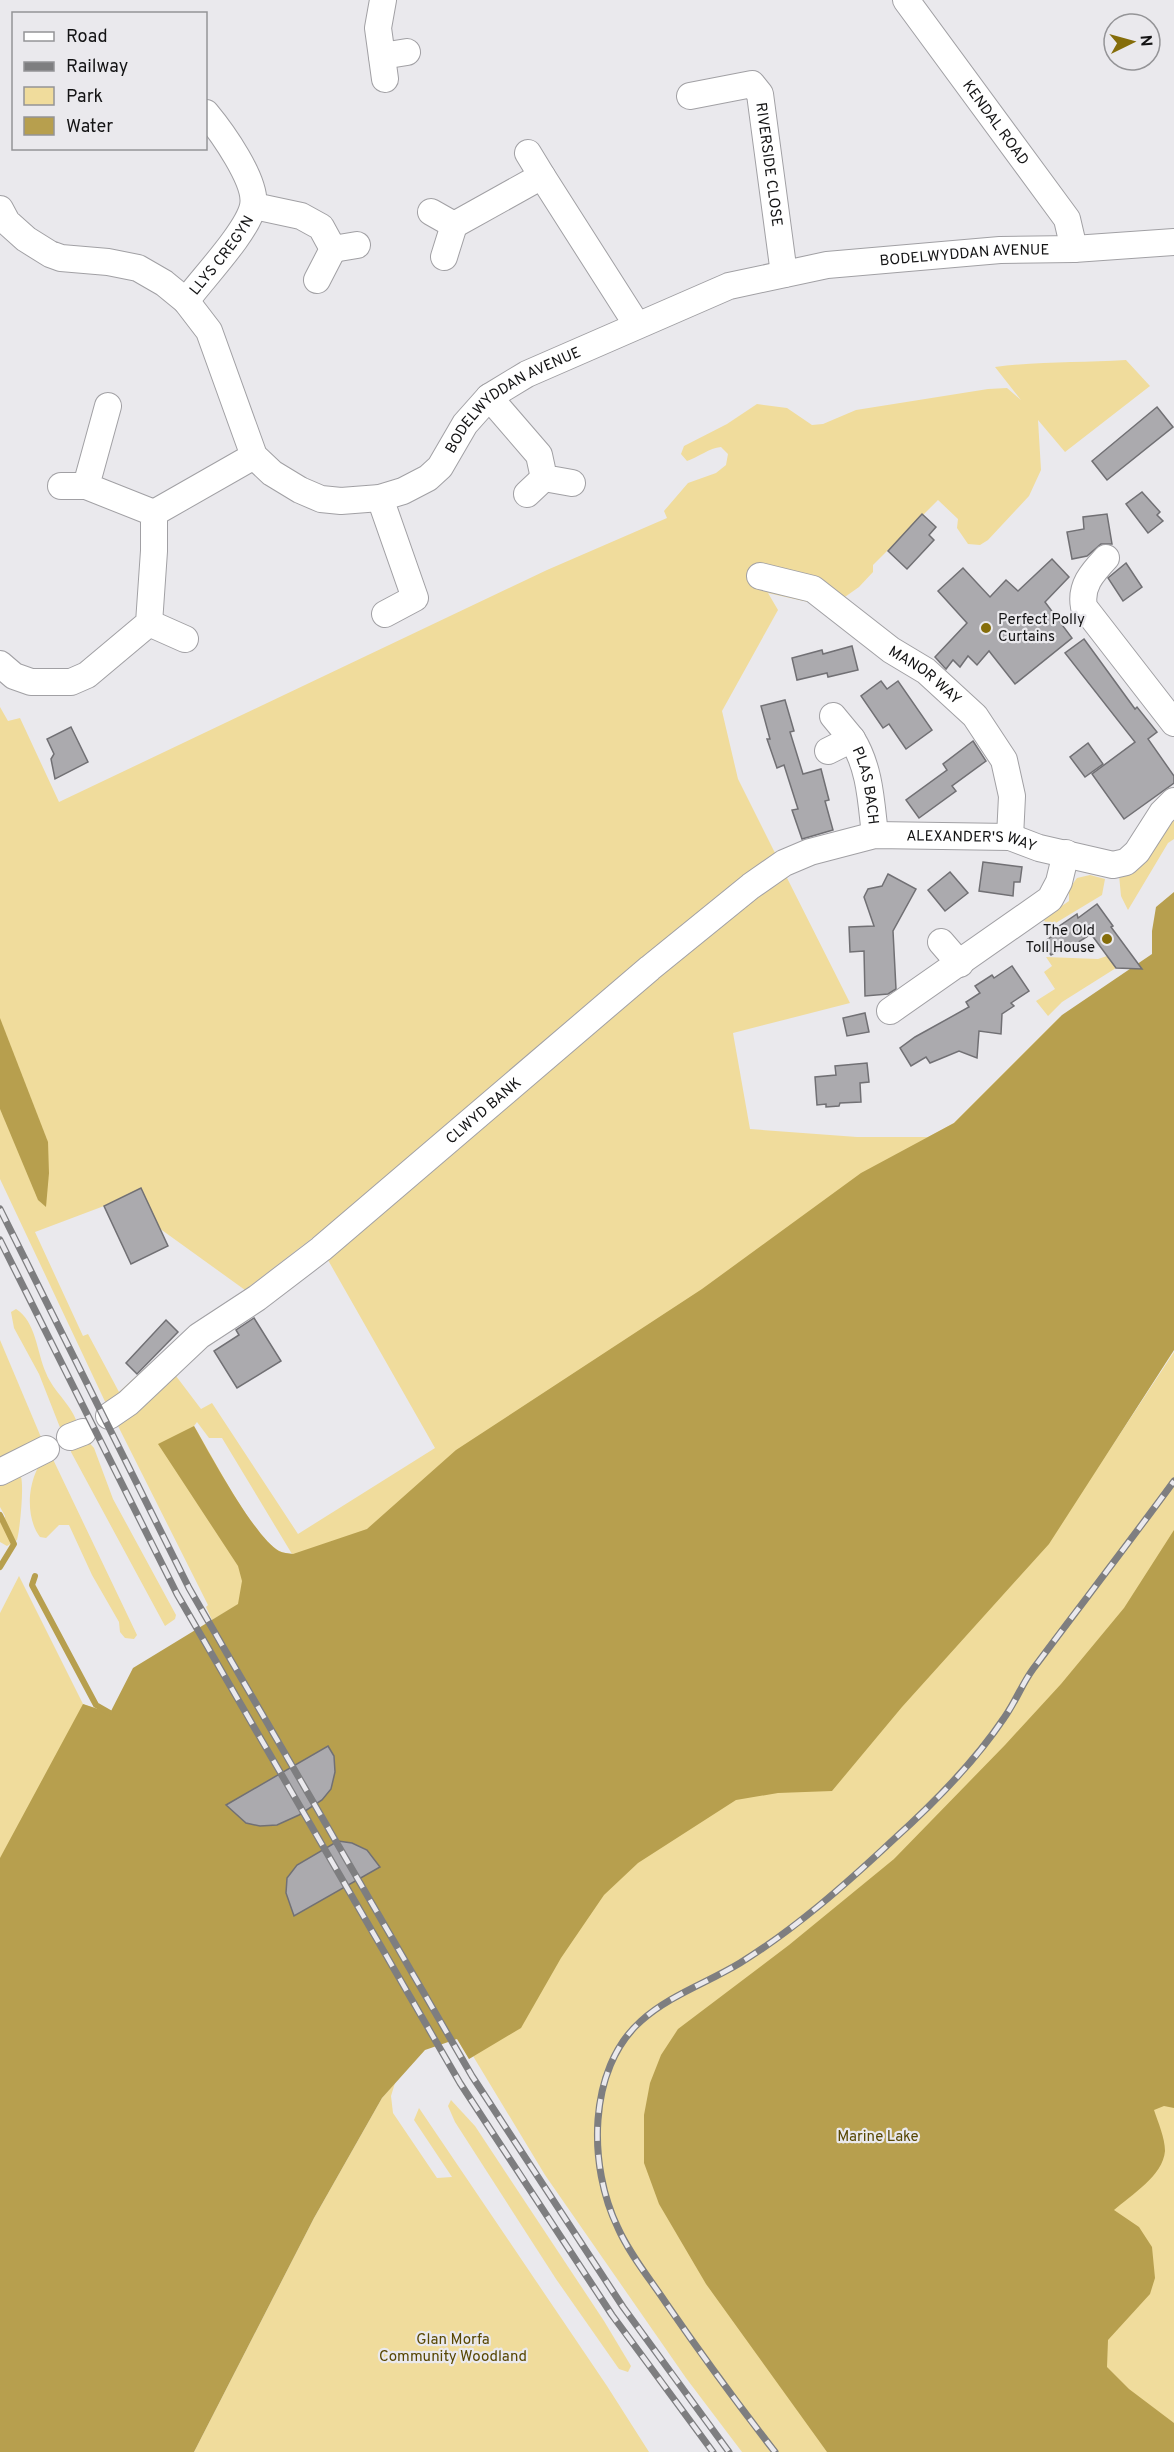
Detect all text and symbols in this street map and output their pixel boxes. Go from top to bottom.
legend [12,12,207,150]
north arrow [1102,12,1162,72]
text: Road [66,26,108,49]
text: N [1134,34,1155,47]
text: Railway [66,56,128,79]
street label: KENDAL ROAD [957,77,1032,170]
text: Park [66,86,103,109]
street label: RIVERSIDE CLOSE [750,101,786,228]
text: Water [66,116,113,139]
street label: LLYS CREGYN [186,213,259,300]
street label: BODELWYDDAN AVENUE [879,241,1050,271]
street label: BODELWYDDAN AVENUE [442,344,584,457]
place label: Perfect Polly Curtains [998,611,1085,647]
marker: Perfect Polly Curtains [979,621,993,635]
street label: MANOR WAY [885,643,965,710]
street label: PLAS BACH [847,744,882,825]
street label: ALEXANDER'S WAY [906,827,1039,857]
place label: The Old Toll House [1026,922,1095,958]
marker: The Old Toll House [1100,932,1114,946]
street label: CLWYD BANK [443,1074,526,1149]
park label: Marine Lake [837,2128,919,2147]
park label: Glan Morfa Community Woodland [379,2331,527,2367]

